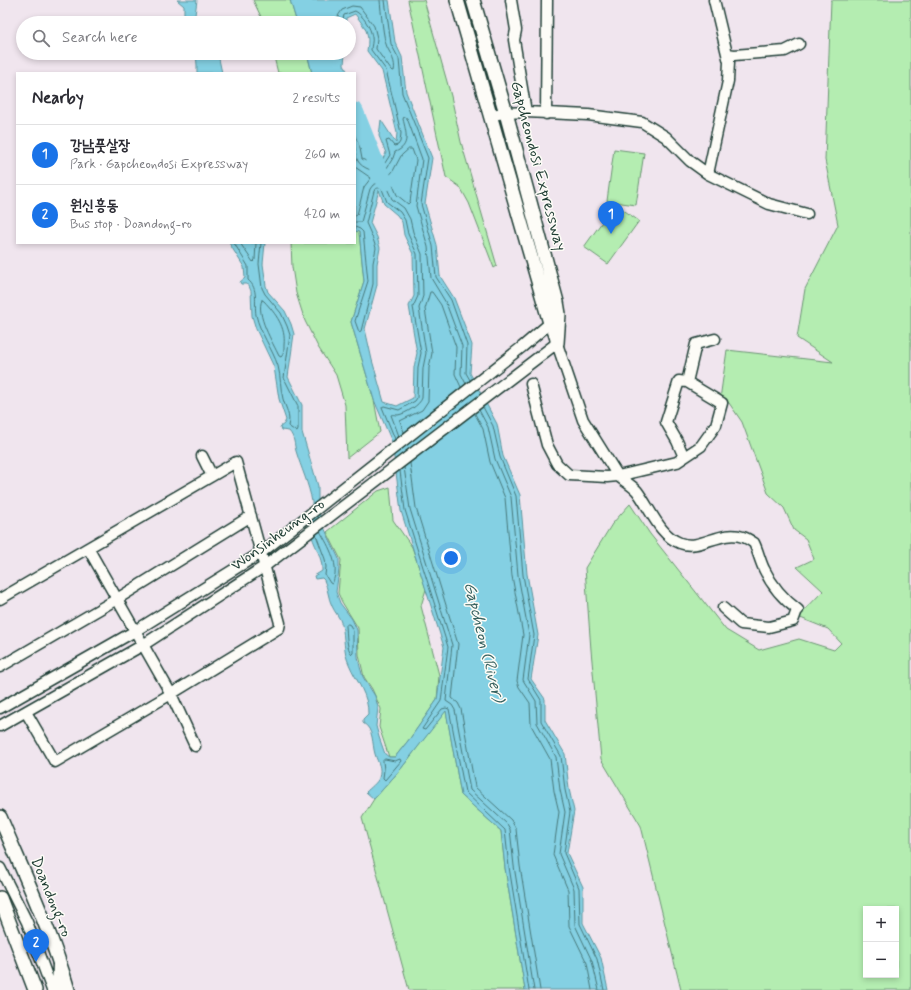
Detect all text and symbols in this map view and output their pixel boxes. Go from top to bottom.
search box [16,16,356,60]
icon: search [30,27,52,49]
text: Search here [62,28,138,48]
street label: Gapcheondosi Expressway [505,79,571,253]
text: Nearby [32,87,84,109]
text: 2 results [293,90,340,107]
text: 강남풋살장 [70,136,130,156]
text: 1 [42,146,48,163]
text: 260 m [305,146,340,163]
text: Park · Gapcheondosi Expressway [70,156,248,173]
text: 원신흥동 [70,196,118,216]
pin: 1 [598,201,624,234]
text: 2 [42,206,48,223]
text: 420 m [304,206,340,223]
text: Bus stop · Doandong-ro [70,216,192,233]
street label: Wonsinheung-ro [227,494,329,576]
your location [441,548,461,568]
water label: Gapcheon (River) [458,580,510,706]
street label: Doandong-ro [24,854,77,941]
map controls [863,906,899,978]
button: + [863,906,899,942]
pin: 2 [23,929,49,962]
button: − [863,942,899,978]

